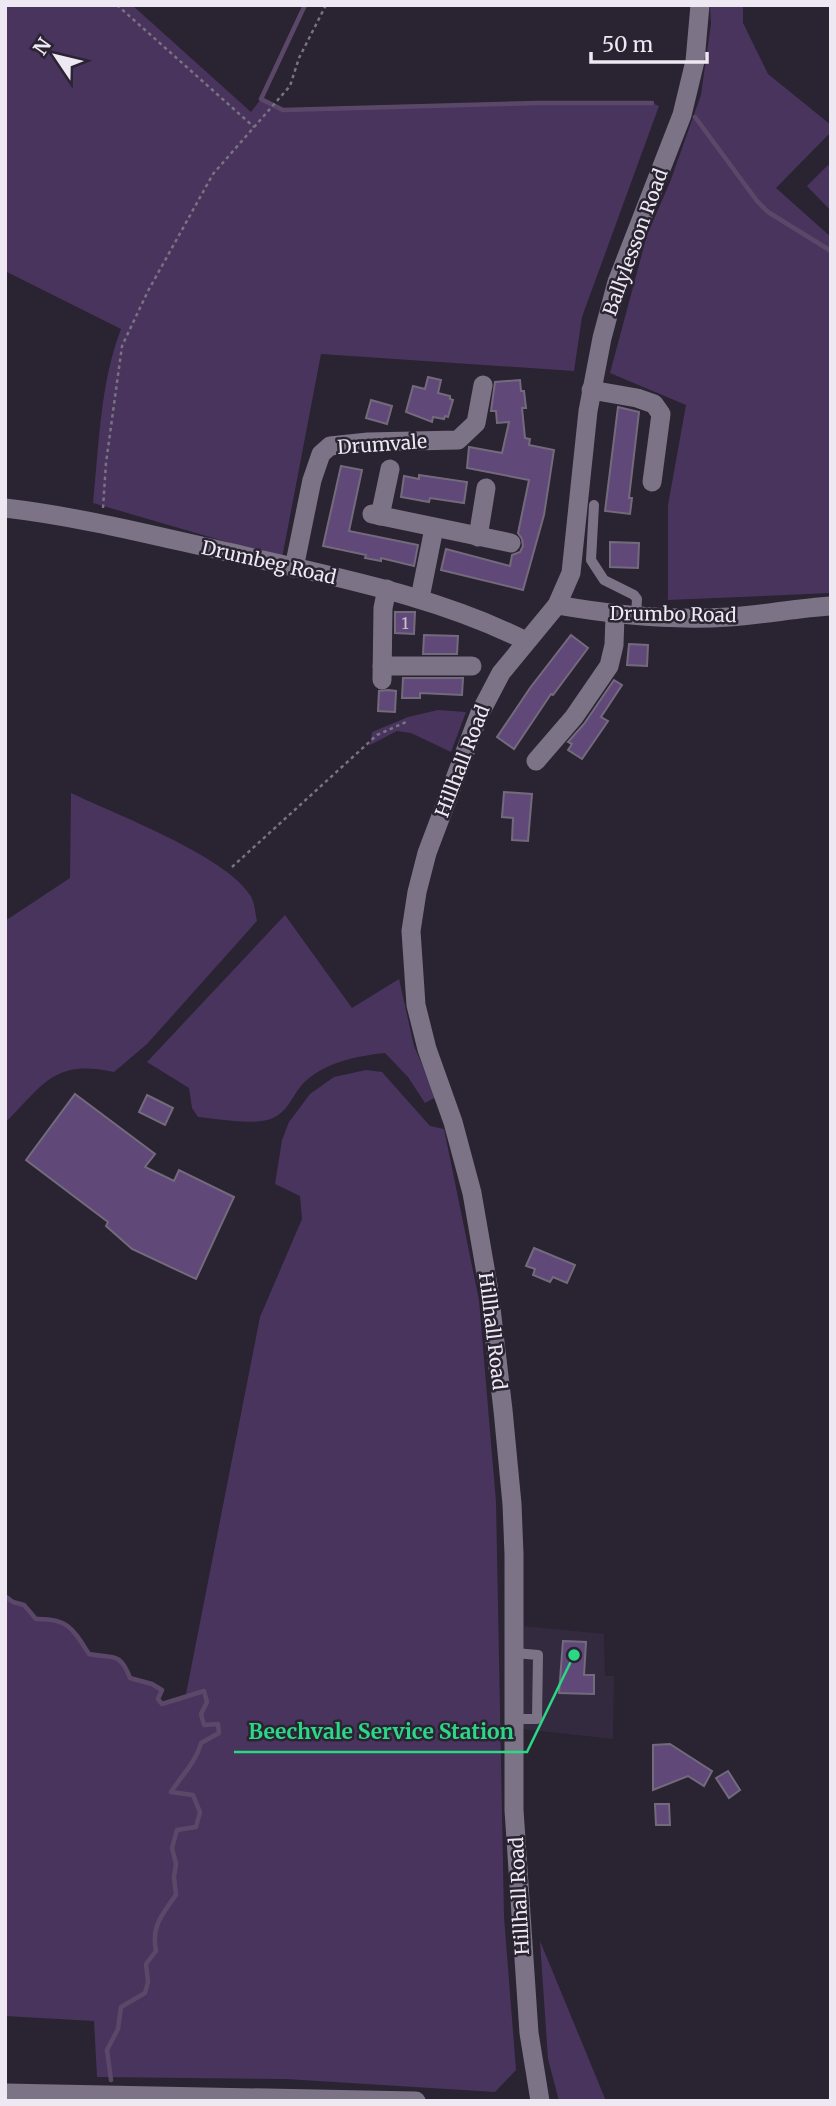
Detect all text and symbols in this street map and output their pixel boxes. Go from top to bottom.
north arrow [21,21,91,91]
scale bar [591,21,706,65]
text: 50 m [602,31,653,58]
text: N [28,33,56,59]
street label: Ballylesson Road [597,165,673,319]
street label: Drumvale [336,429,428,459]
street label: Drumbeg Road [199,535,339,589]
street label: Drumbo Road [609,601,737,627]
house number: 1 [401,613,409,633]
street label: Hillhall Road [430,701,494,821]
street label: Hillhall Road [474,1271,512,1391]
callout: Beechvale Service Station [234,1710,527,1752]
text: Beechvale Service Station [248,1718,514,1745]
street label: Hillhall Road [504,1836,534,1956]

